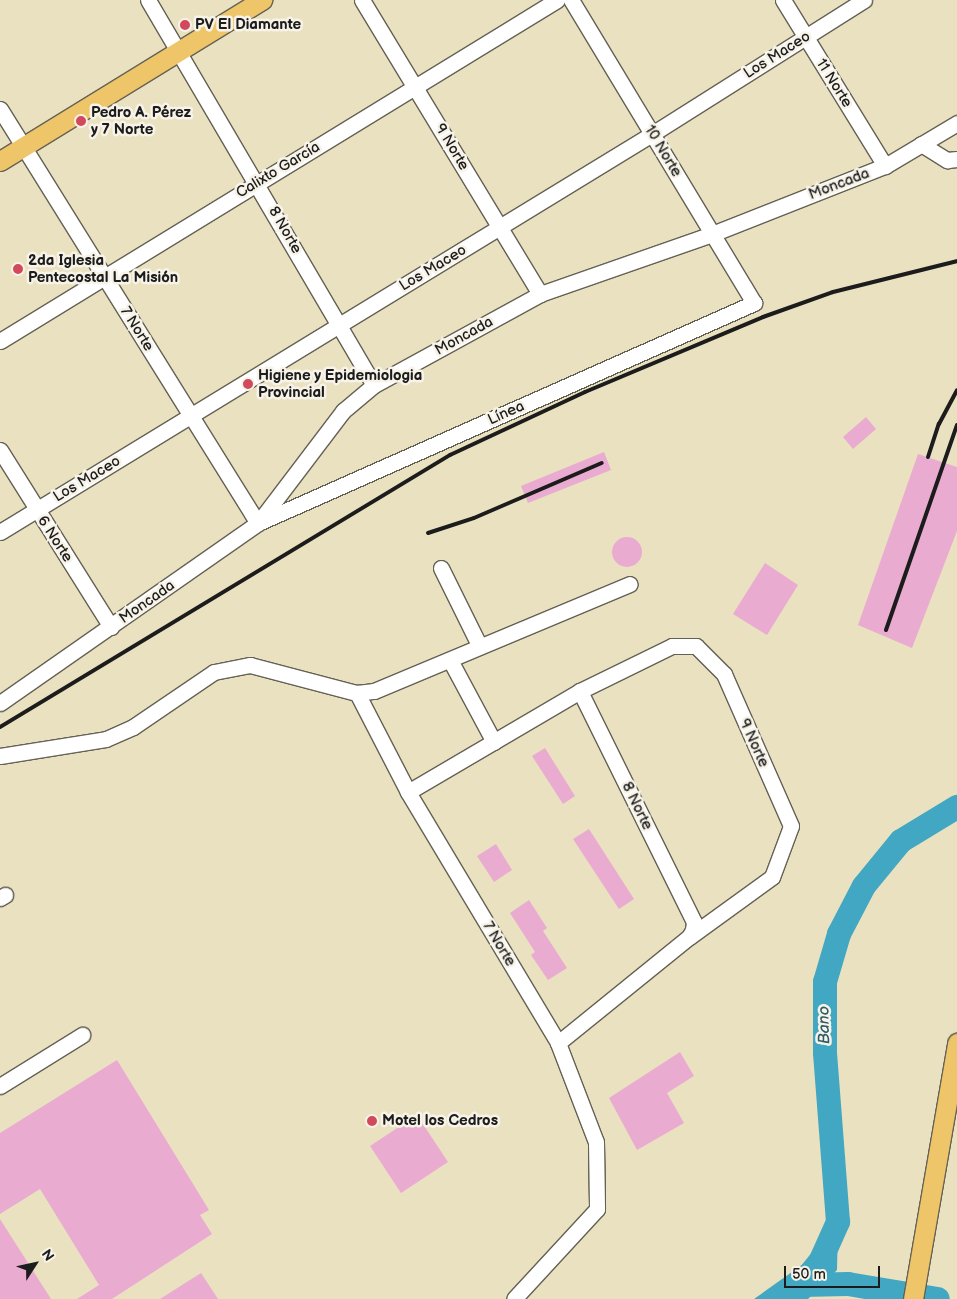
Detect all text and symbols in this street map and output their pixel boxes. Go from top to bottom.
place label: PV El Diamante [195,16,301,34]
marker: PV El Diamante [179,19,191,31]
street label: Los Maceo [740,27,814,83]
street label: 11 Norte [812,55,856,111]
place label: Pedro A. Pérez y 7 Norte [91,103,191,138]
marker: Pedro A. Pérez y 7 Norte [75,115,87,127]
street label: 9 Norte [431,120,473,174]
street label: 10 Norte [641,122,685,180]
street label: Calixto García [233,138,323,202]
street label: Moncada [806,164,872,204]
street label: 8 Norte [264,203,306,257]
street label: Los Maceo [396,241,470,295]
place label: 2da Iglesia Pentecostal La Misión [28,251,178,286]
marker: 2da Iglesia Pentecostal La Misión [12,263,24,275]
street label: 7 Norte [116,303,158,355]
street label: Moncada [432,313,496,359]
place label: Higiene y Epidemiologia Provincial [258,366,423,401]
marker: Higiene y Epidemiologia Provincial [242,378,254,390]
street label: Línea [485,397,527,429]
street label: Los Maceo [50,452,124,506]
street label: 6 Norte [33,512,77,566]
street label: Moncada [116,576,178,628]
street label: 9 Norte [735,716,773,770]
street label: 8 Norte [618,779,656,833]
street label: 7 Norte [478,918,520,970]
water label: Bano [815,1006,835,1044]
place label: Motel los Cedros [382,1112,498,1130]
marker: Motel los Cedros [366,1115,378,1127]
north arrow [10,1239,60,1289]
text: N [38,1246,58,1264]
scale bar [787,1256,883,1288]
text: 50 m [792,1265,826,1284]

